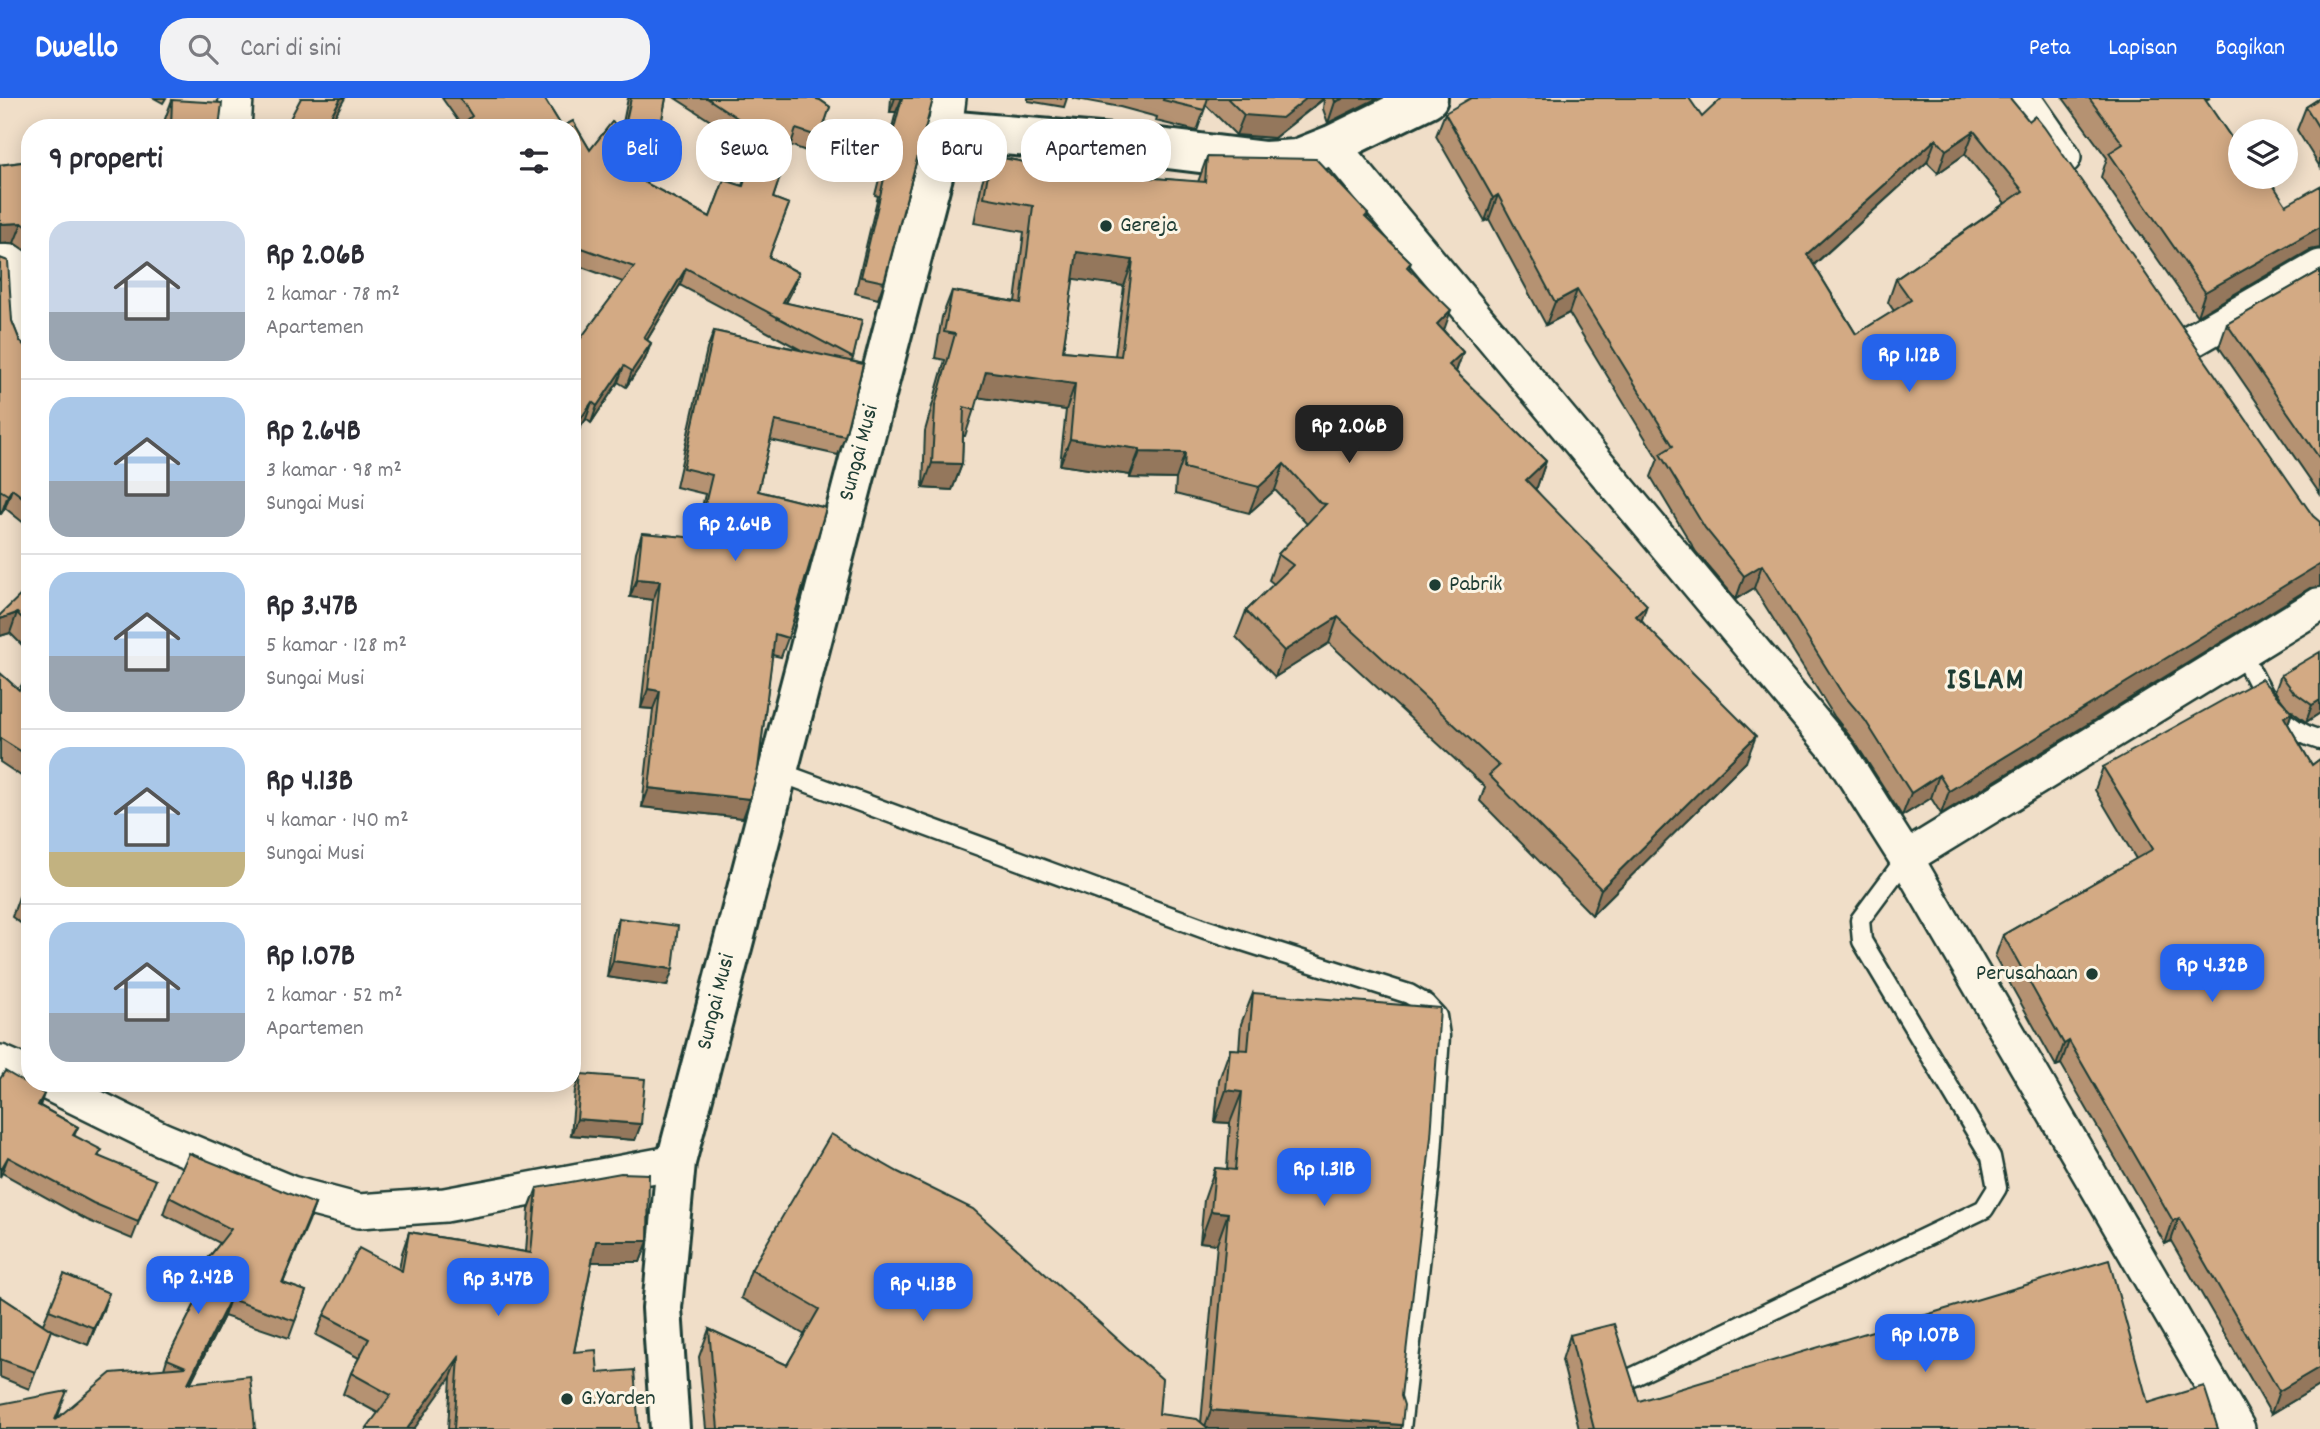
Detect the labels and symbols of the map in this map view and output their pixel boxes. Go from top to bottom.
place label: Gereja [1120,210,1178,243]
marker: Gereja [1098,218,1114,234]
pin: Rp 1.12B [1837,334,1981,394]
street label: Sungai Musi [831,401,889,505]
pin: Rp 2.06B [1277,406,1421,465]
pin: Rp 2.64B [663,504,807,563]
place label: Pabrik [1449,569,1502,602]
marker: Pabrik [1427,577,1443,593]
district label: ISLAM [1947,661,2025,704]
pin: Rp 4.32B [2140,944,2284,1004]
street label: Sungai Musi [689,950,745,1054]
place label: Perusahaan [1976,958,2078,991]
marker: Perusahaan [2084,966,2100,982]
pin: Rp 1.31B [1252,1148,1396,1208]
pin: Rp 2.42B [126,1256,270,1316]
pin: Rp 3.47B [426,1258,570,1318]
pin: Rp 4.13B [851,1264,995,1323]
pin: Rp 1.07B [1853,1314,1997,1374]
place label: G.Yarden [581,1383,656,1416]
marker: G.Yarden [559,1391,575,1407]

